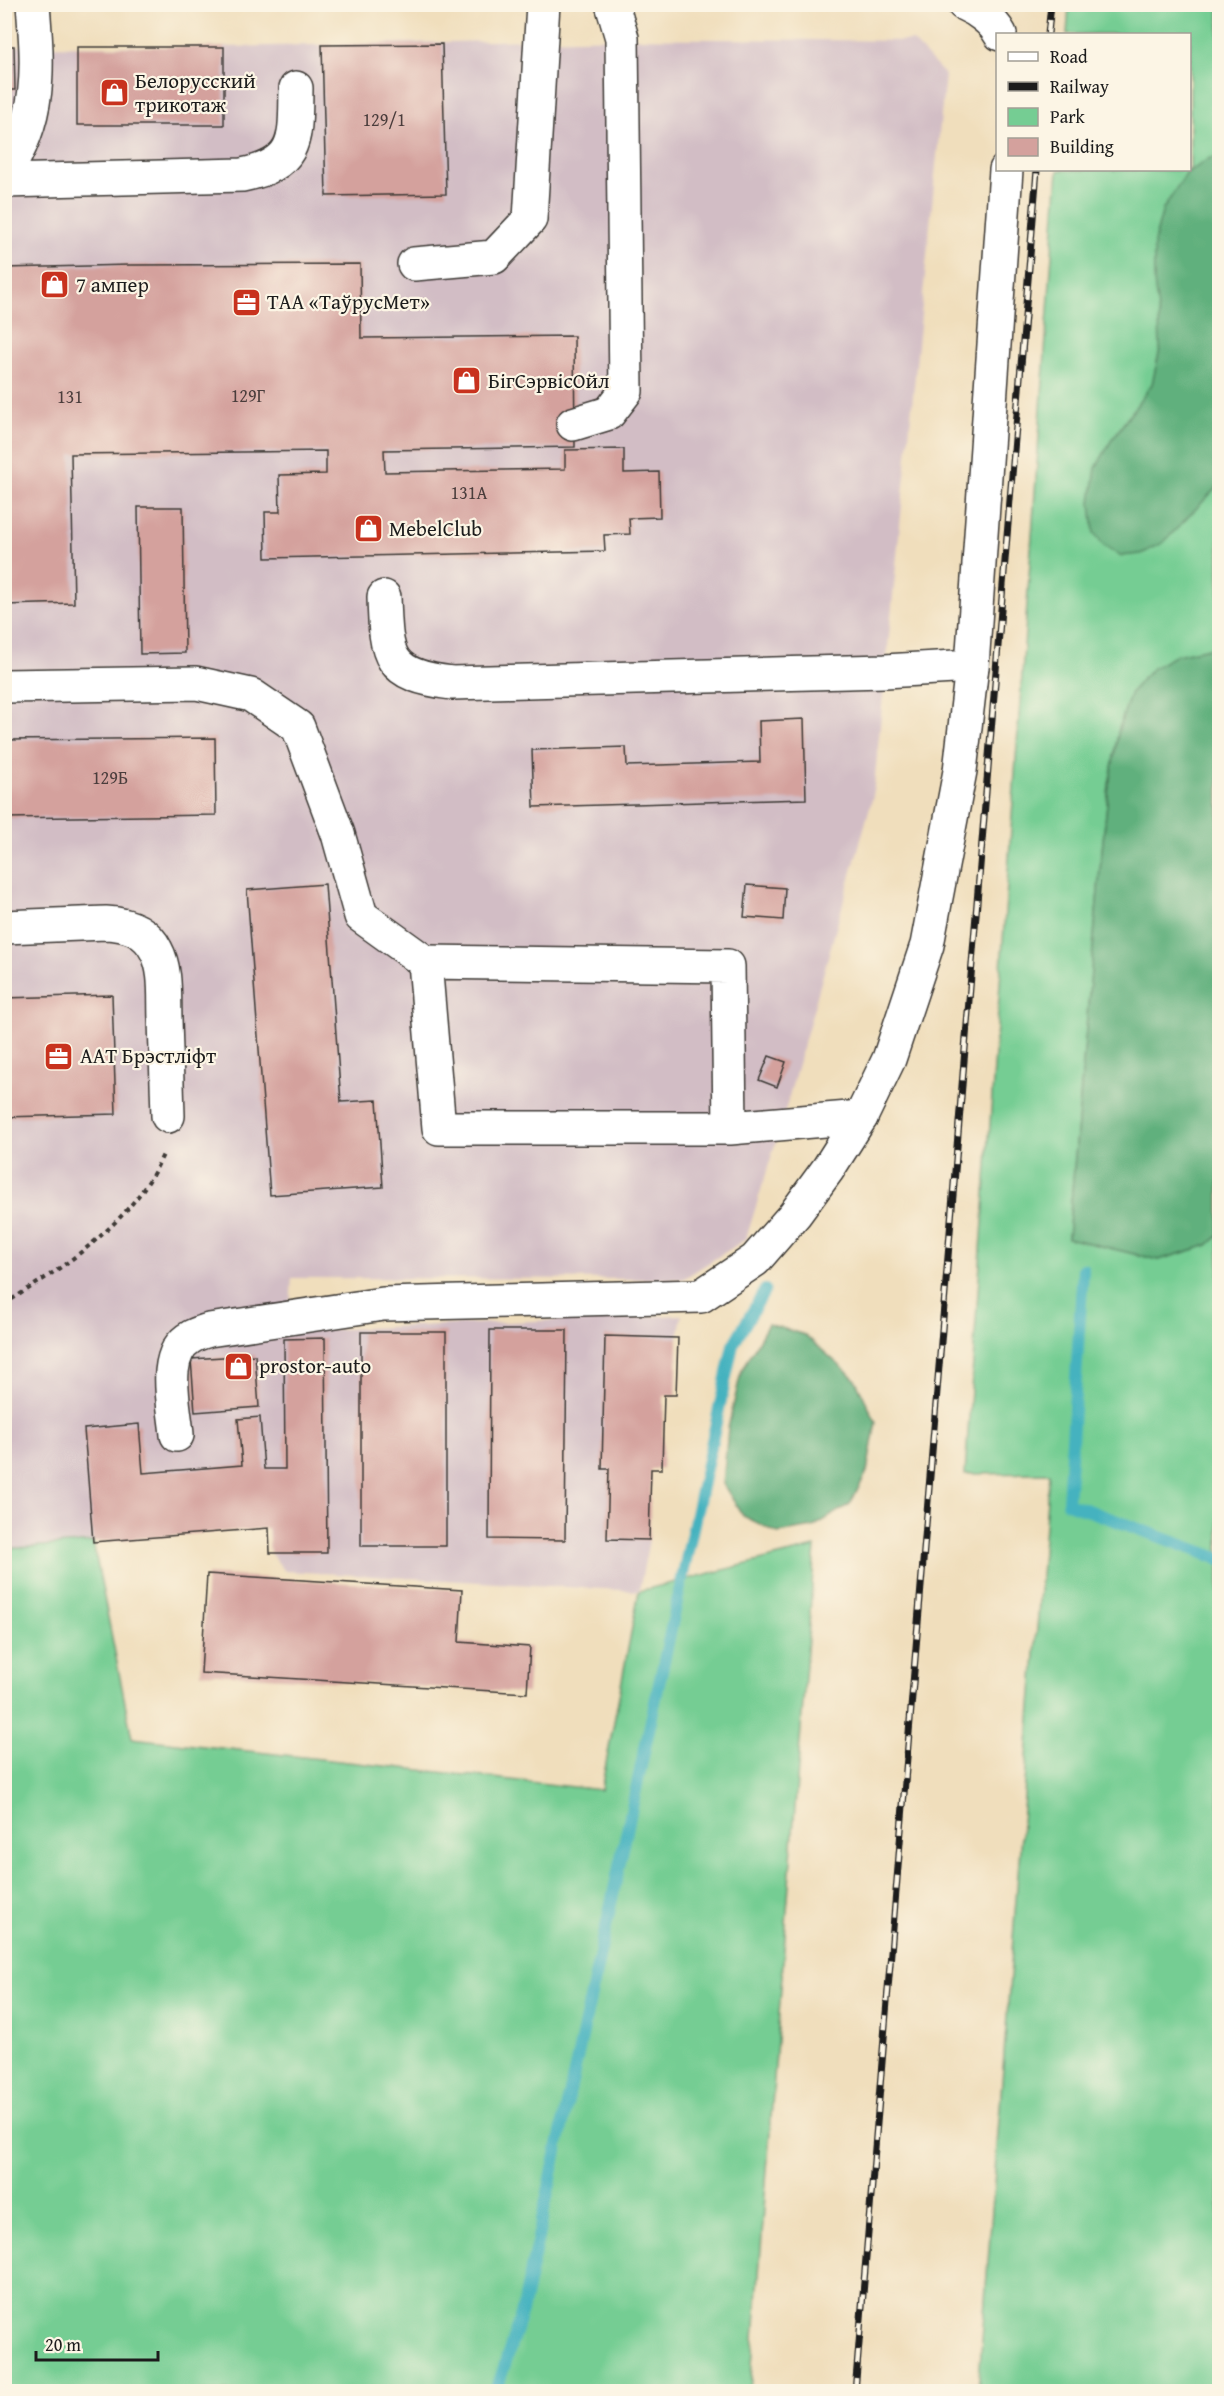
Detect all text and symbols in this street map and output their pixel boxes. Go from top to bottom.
legend [996,33,1191,171]
text: Road [1050,43,1088,70]
place label: Белорусский трикотаж [135,65,256,120]
text: Railway [1050,73,1109,100]
shop icon: Белорусский трикотаж [98,77,130,109]
text: Park [1050,103,1086,130]
house number: 129/1 [362,106,406,133]
text: Building [1050,133,1114,160]
shop icon: 7 ампер [39,269,71,301]
place label: 7 ампер [76,269,149,300]
office icon: ТАА «ТаўрусМет» [230,286,262,318]
place label: ТАА «ТаўрусМет» [267,286,430,317]
shop icon: БігСэрвісОйл [451,365,483,397]
place label: БігСэрвісОйл [488,365,610,396]
house number: 129Г [231,382,266,409]
house number: 131 [57,383,83,410]
house number: 131А [451,479,488,506]
shop icon: MebelClub [352,513,384,545]
place label: MebelClub [389,513,482,544]
house number: 129Б [92,764,128,791]
office icon: ААТ Брэстліфт [43,1040,75,1072]
place label: ААТ Брэстліфт [80,1040,216,1071]
shop icon: prostor-auto [222,1350,254,1382]
place label: prostor-auto [259,1350,371,1381]
scale bar [36,2324,158,2362]
text: 20 m [45,2331,81,2358]

